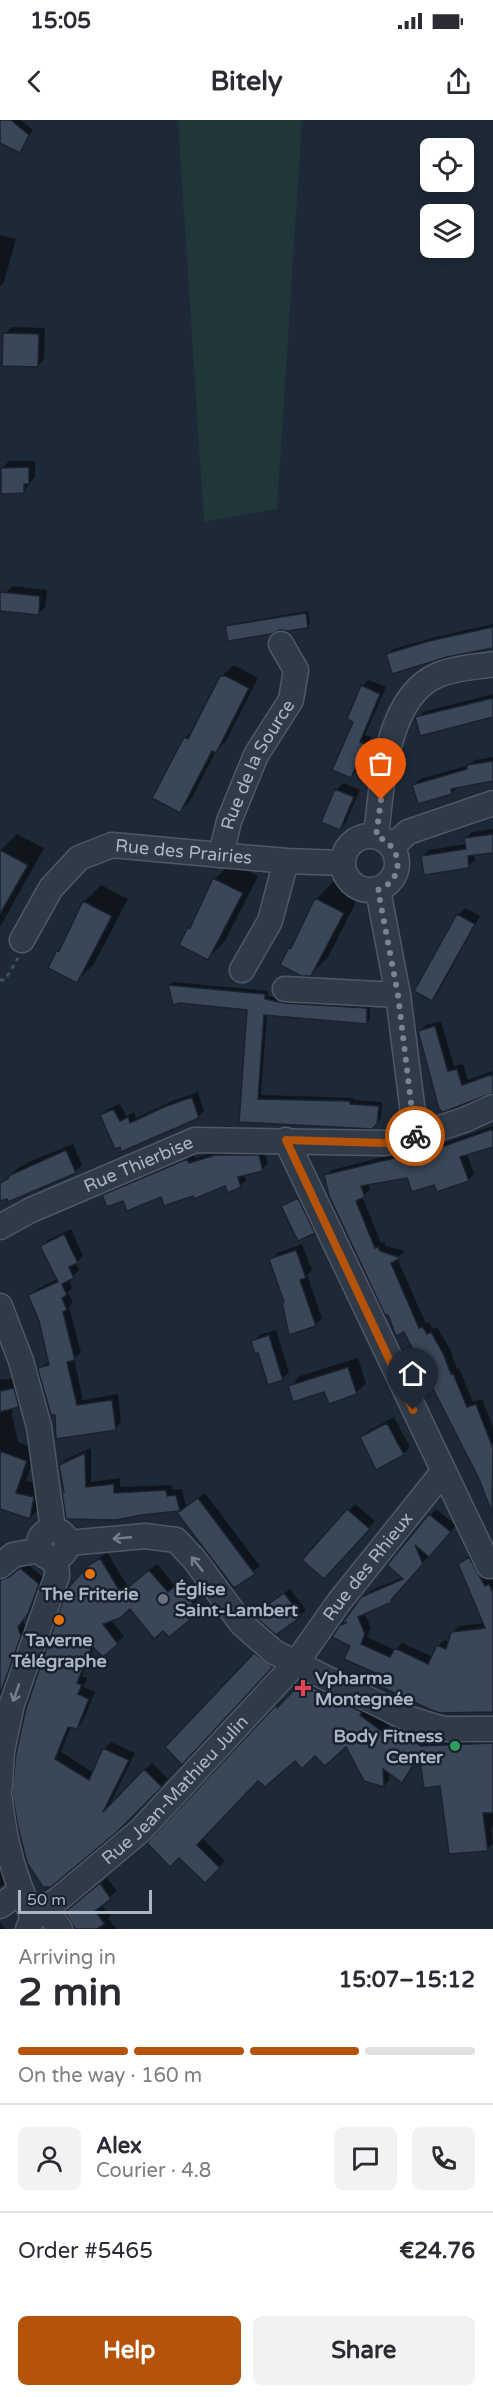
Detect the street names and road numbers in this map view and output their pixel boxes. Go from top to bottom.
street label: Rue de la Source [216,695,299,832]
street label: Rue des Prairies [114,834,253,869]
street label: Rue Thierbise [80,1131,196,1197]
street label: Rue des Rhieux [318,1508,418,1625]
street label: Rue Jean-Mathieu Julin [97,1711,253,1869]

